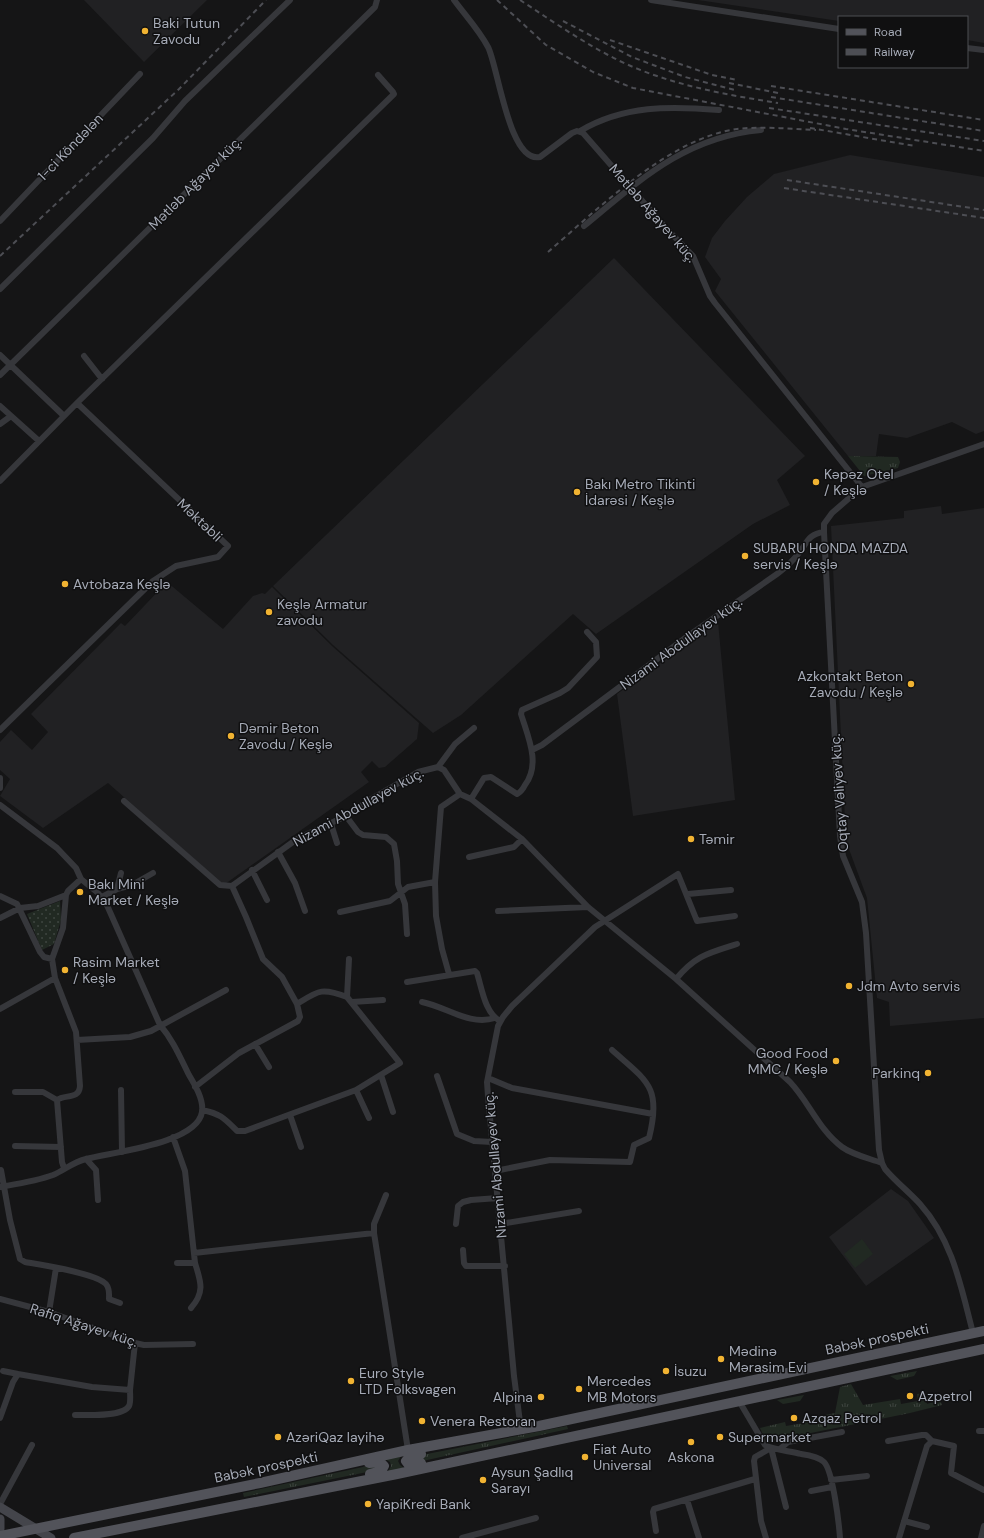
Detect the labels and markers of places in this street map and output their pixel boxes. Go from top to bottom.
place label: Baki Tutun Zavodu [153,14,220,48]
marker: Baki Tutun Zavodu [140,26,150,36]
place label: Kəpəz Otel / Keşlə [824,465,894,499]
place label: Bakı Metro Tikinti İdarəsi / Keşlə [585,475,695,509]
marker: Kəpəz Otel / Keşlə [811,477,821,487]
marker: Bakı Metro Tikinti İdarəsi / Keşlə [572,487,582,497]
place label: SUBARU HONDA MAZDA servis / Keşlə [753,539,908,573]
marker: SUBARU HONDA MAZDA servis / Keşlə [740,551,750,561]
place label: Avtobaza Keşlə [73,575,171,593]
marker: Avtobaza Keşlə [60,579,70,589]
place label: Keşlə Armatur zavodu [277,595,368,629]
marker: Keşlə Armatur zavodu [264,607,274,617]
place label: Azkontakt Beton Zavodu / Keşlə [797,667,903,701]
marker: Azkontakt Beton Zavodu / Keşlə [906,679,916,689]
place label: Dəmir Beton Zavodu / Keşlə [239,719,333,753]
marker: Dəmir Beton Zavodu / Keşlə [226,731,236,741]
place label: Təmir [699,830,735,848]
marker: Təmir [686,834,696,844]
place label: Bakı Mini Market / Keşlə [88,875,179,909]
marker: Bakı Mini Market / Keşlə [75,887,85,897]
place label: Rasim Market / Keşlə [73,953,160,987]
marker: Rasim Market / Keşlə [60,965,70,975]
place label: Jdm Avto servis [857,977,960,995]
marker: Jdm Avto servis [844,981,854,991]
place label: Good Food MMC / Keşlə [748,1044,828,1078]
marker: Good Food MMC / Keşlə [831,1056,841,1066]
place label: Parkinq [872,1064,920,1082]
marker: Parkinq [923,1068,933,1078]
place label: Mədinə Mərasim Evi [729,1342,807,1376]
marker: Mədinə Mərasim Evi [716,1354,726,1364]
place label: İsuzu [674,1362,707,1380]
place label: Euro Style LTD Folksvagen [359,1364,456,1398]
marker: İsuzu [661,1366,671,1376]
place label: Mercedes MB Motors [587,1372,657,1406]
marker: Euro Style LTD Folksvagen [346,1376,356,1386]
marker: Mercedes MB Motors [574,1384,584,1394]
place label: Azpetrol [918,1387,972,1405]
place label: Alpina [493,1388,533,1406]
marker: Azpetrol [905,1391,915,1401]
marker: Alpina [536,1392,546,1402]
place label: Azqaz Petrol [802,1409,882,1427]
place label: Venera Restoran [430,1412,536,1430]
marker: Azqaz Petrol [789,1413,799,1423]
marker: Venera Restoran [417,1416,427,1426]
place label: AzəriQaz layihə [286,1428,385,1446]
place label: Supermarket [728,1428,811,1446]
marker: AzəriQaz layihə [273,1432,283,1442]
marker: Supermarket [715,1432,725,1442]
marker: Askona [686,1437,696,1447]
place label: Fiat Auto Universal [593,1440,652,1474]
place label: Askona [668,1448,714,1466]
marker: Fiat Auto Universal [580,1452,590,1462]
place label: Aysun Şadlıq Sarayı [491,1463,573,1497]
marker: Aysun Şadlıq Sarayı [478,1475,488,1485]
place label: YapiKredi Bank [376,1495,471,1513]
marker: YapiKredi Bank [363,1499,373,1509]

